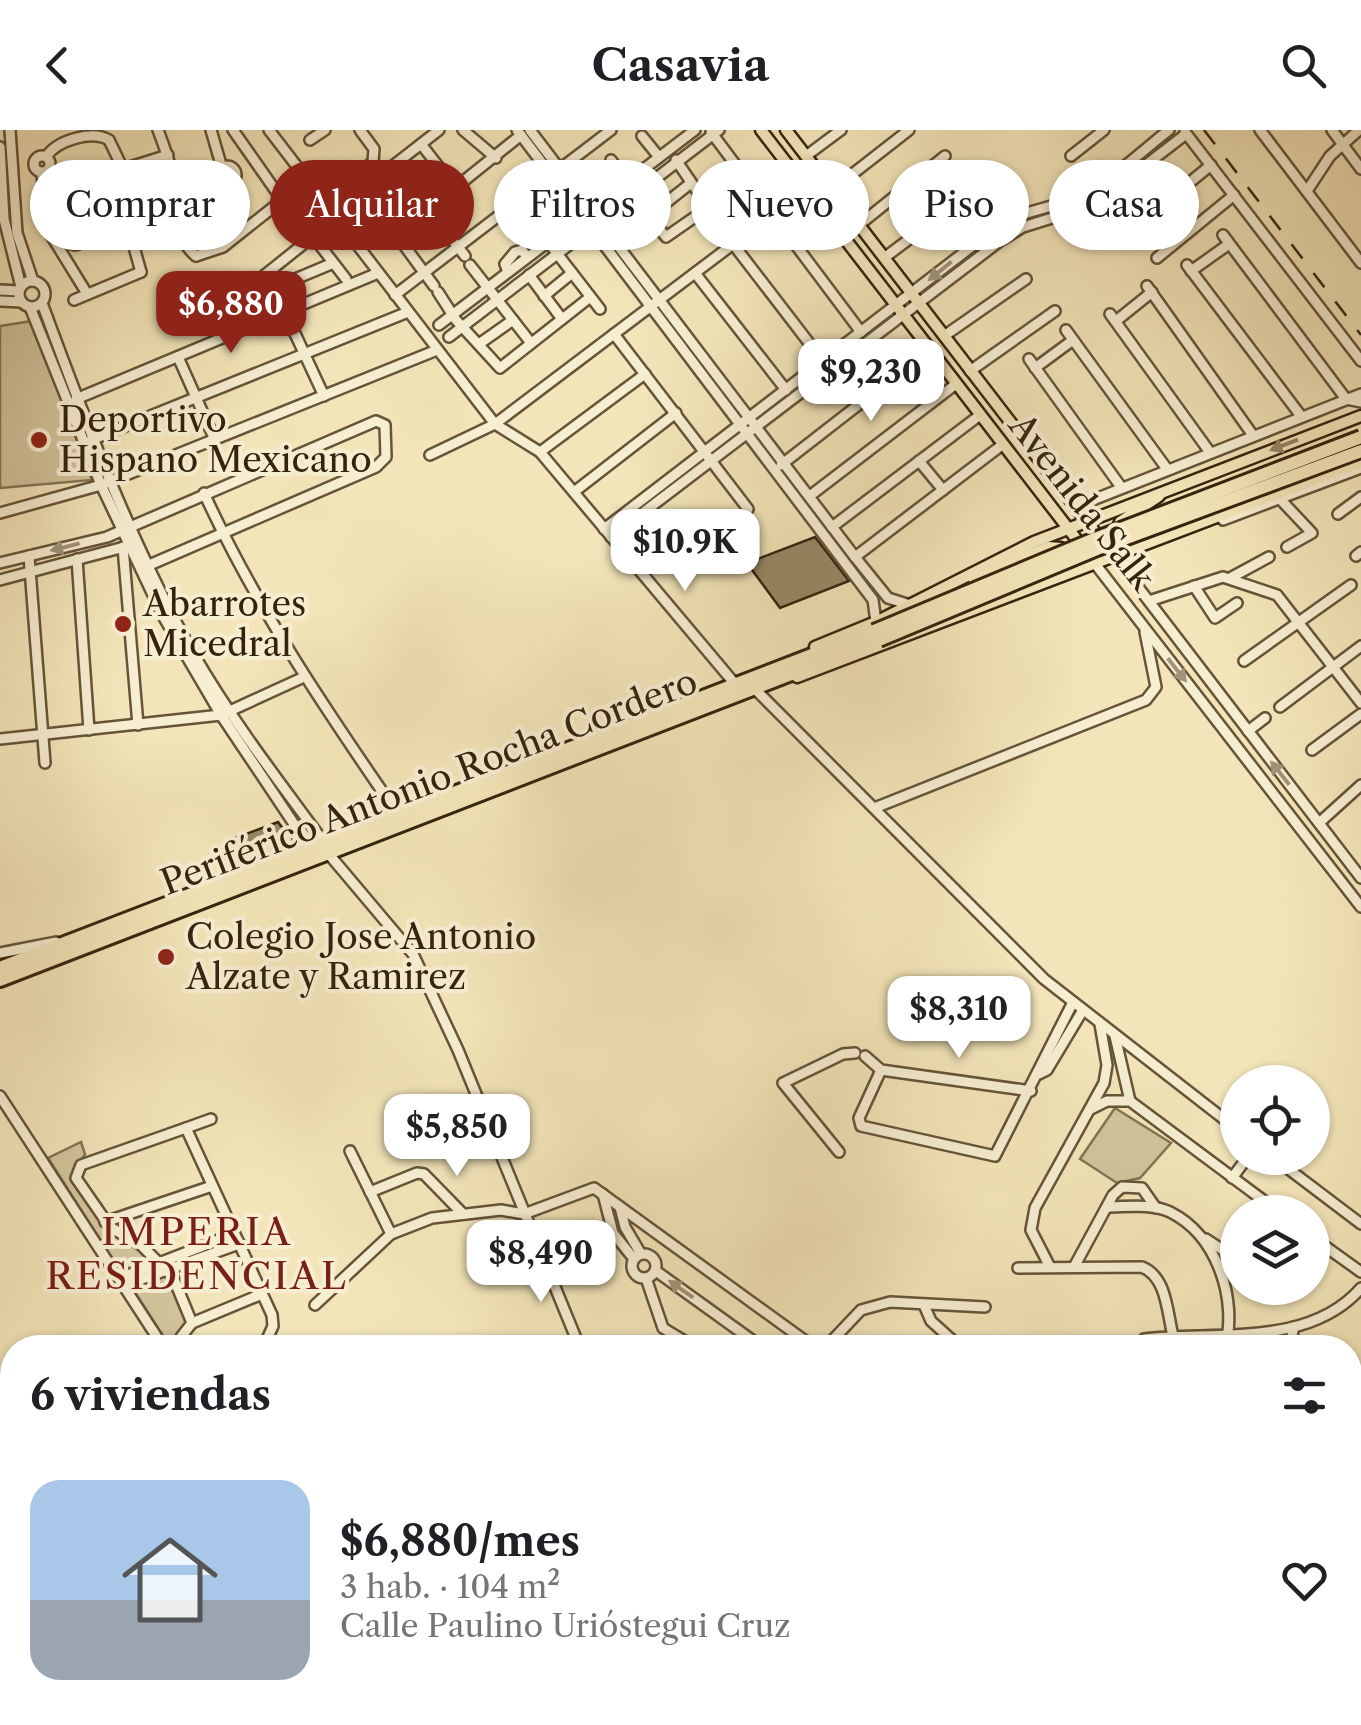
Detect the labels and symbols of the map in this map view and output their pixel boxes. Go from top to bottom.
one-way arrow [927,260,952,281]
pin: $6,880 [150,271,312,356]
pin: $9,230 [790,339,952,424]
place label: Deportivo Hispano Mexicano [59,398,372,481]
street label: Avenida Salk [999,404,1166,600]
marker: Deportivo Hispano Mexicano [28,429,50,451]
one-way arrow [1269,438,1299,453]
pin: $10.9K [604,509,766,594]
one-way arrow [49,540,80,555]
place label: Abarrotes Micedral [142,582,306,665]
marker: Abarrotes Micedral [112,613,134,635]
one-way arrow [1166,657,1187,683]
street label: Periférico Antonio Rocha Cordero [155,659,703,904]
one-way arrow [1271,760,1291,786]
place label: Colegio Jose Antonio Alzate y Ramirez [185,915,536,998]
marker: Colegio Jose Antonio Alzate y Ramirez [155,946,177,968]
pin: $8,310 [878,976,1040,1061]
pin: $5,850 [376,1094,538,1179]
district label: IMPERIA RESIDENCIAL [46,1208,348,1299]
pin: $8,490 [460,1220,622,1305]
one-way arrow [667,1280,694,1299]

